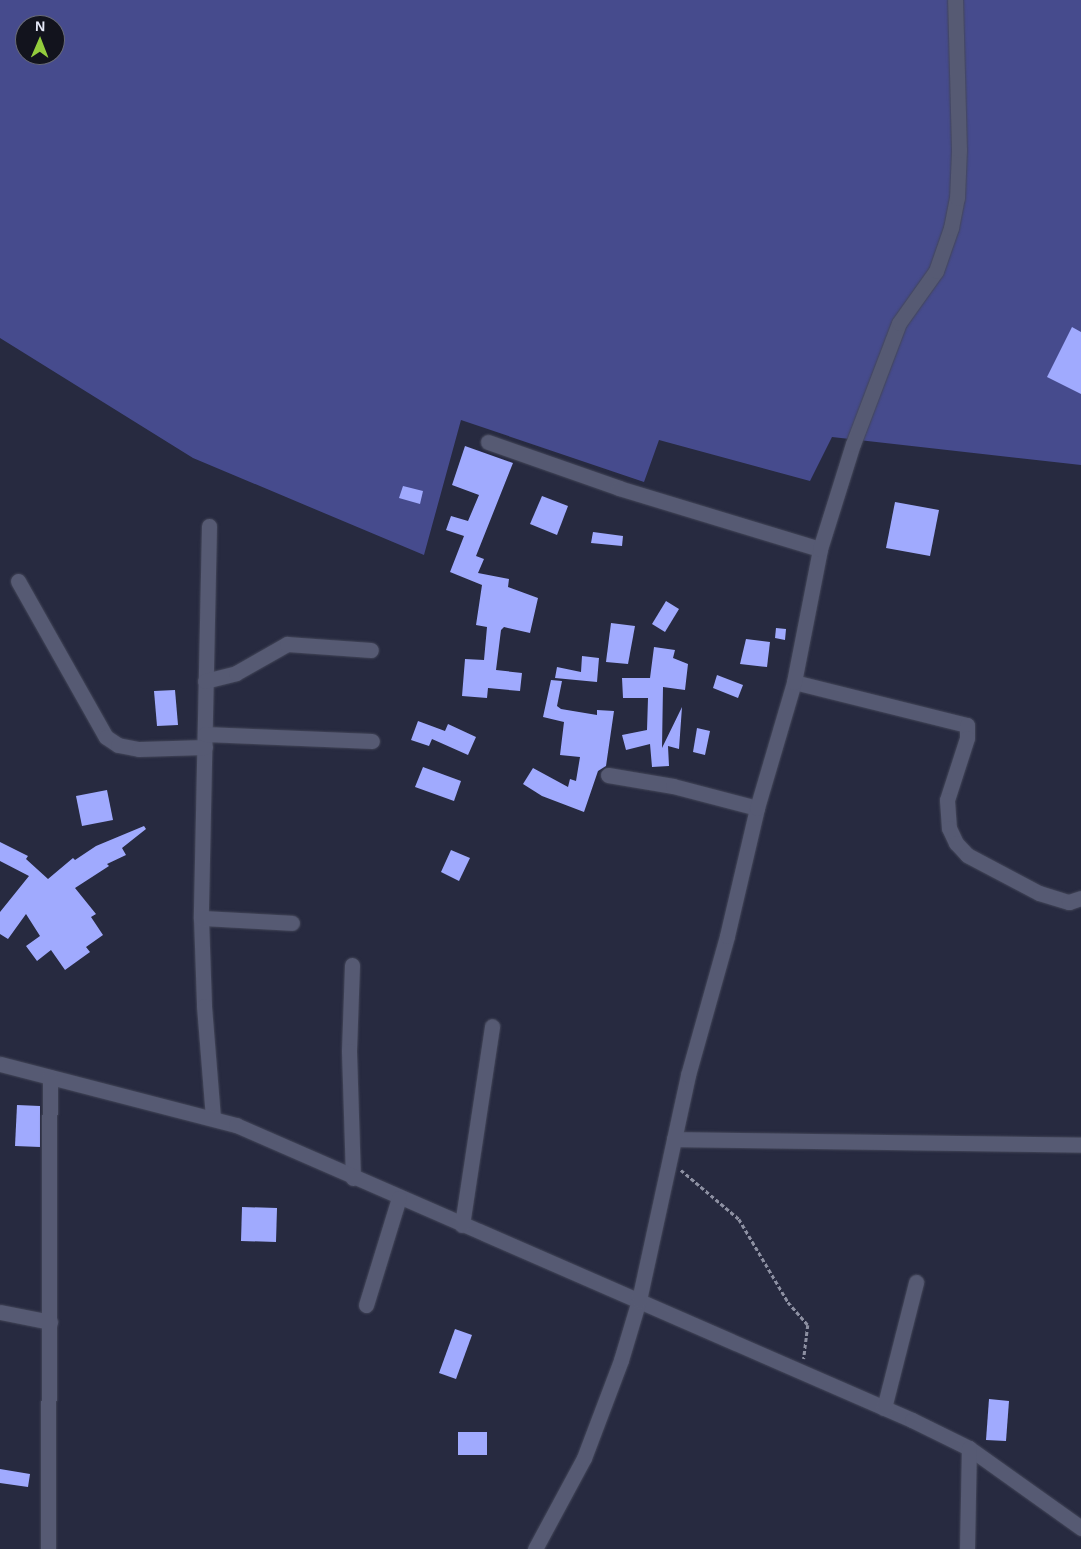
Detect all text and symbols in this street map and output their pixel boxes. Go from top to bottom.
north arrow [15,15,65,65]
text: N [35,18,45,34]

